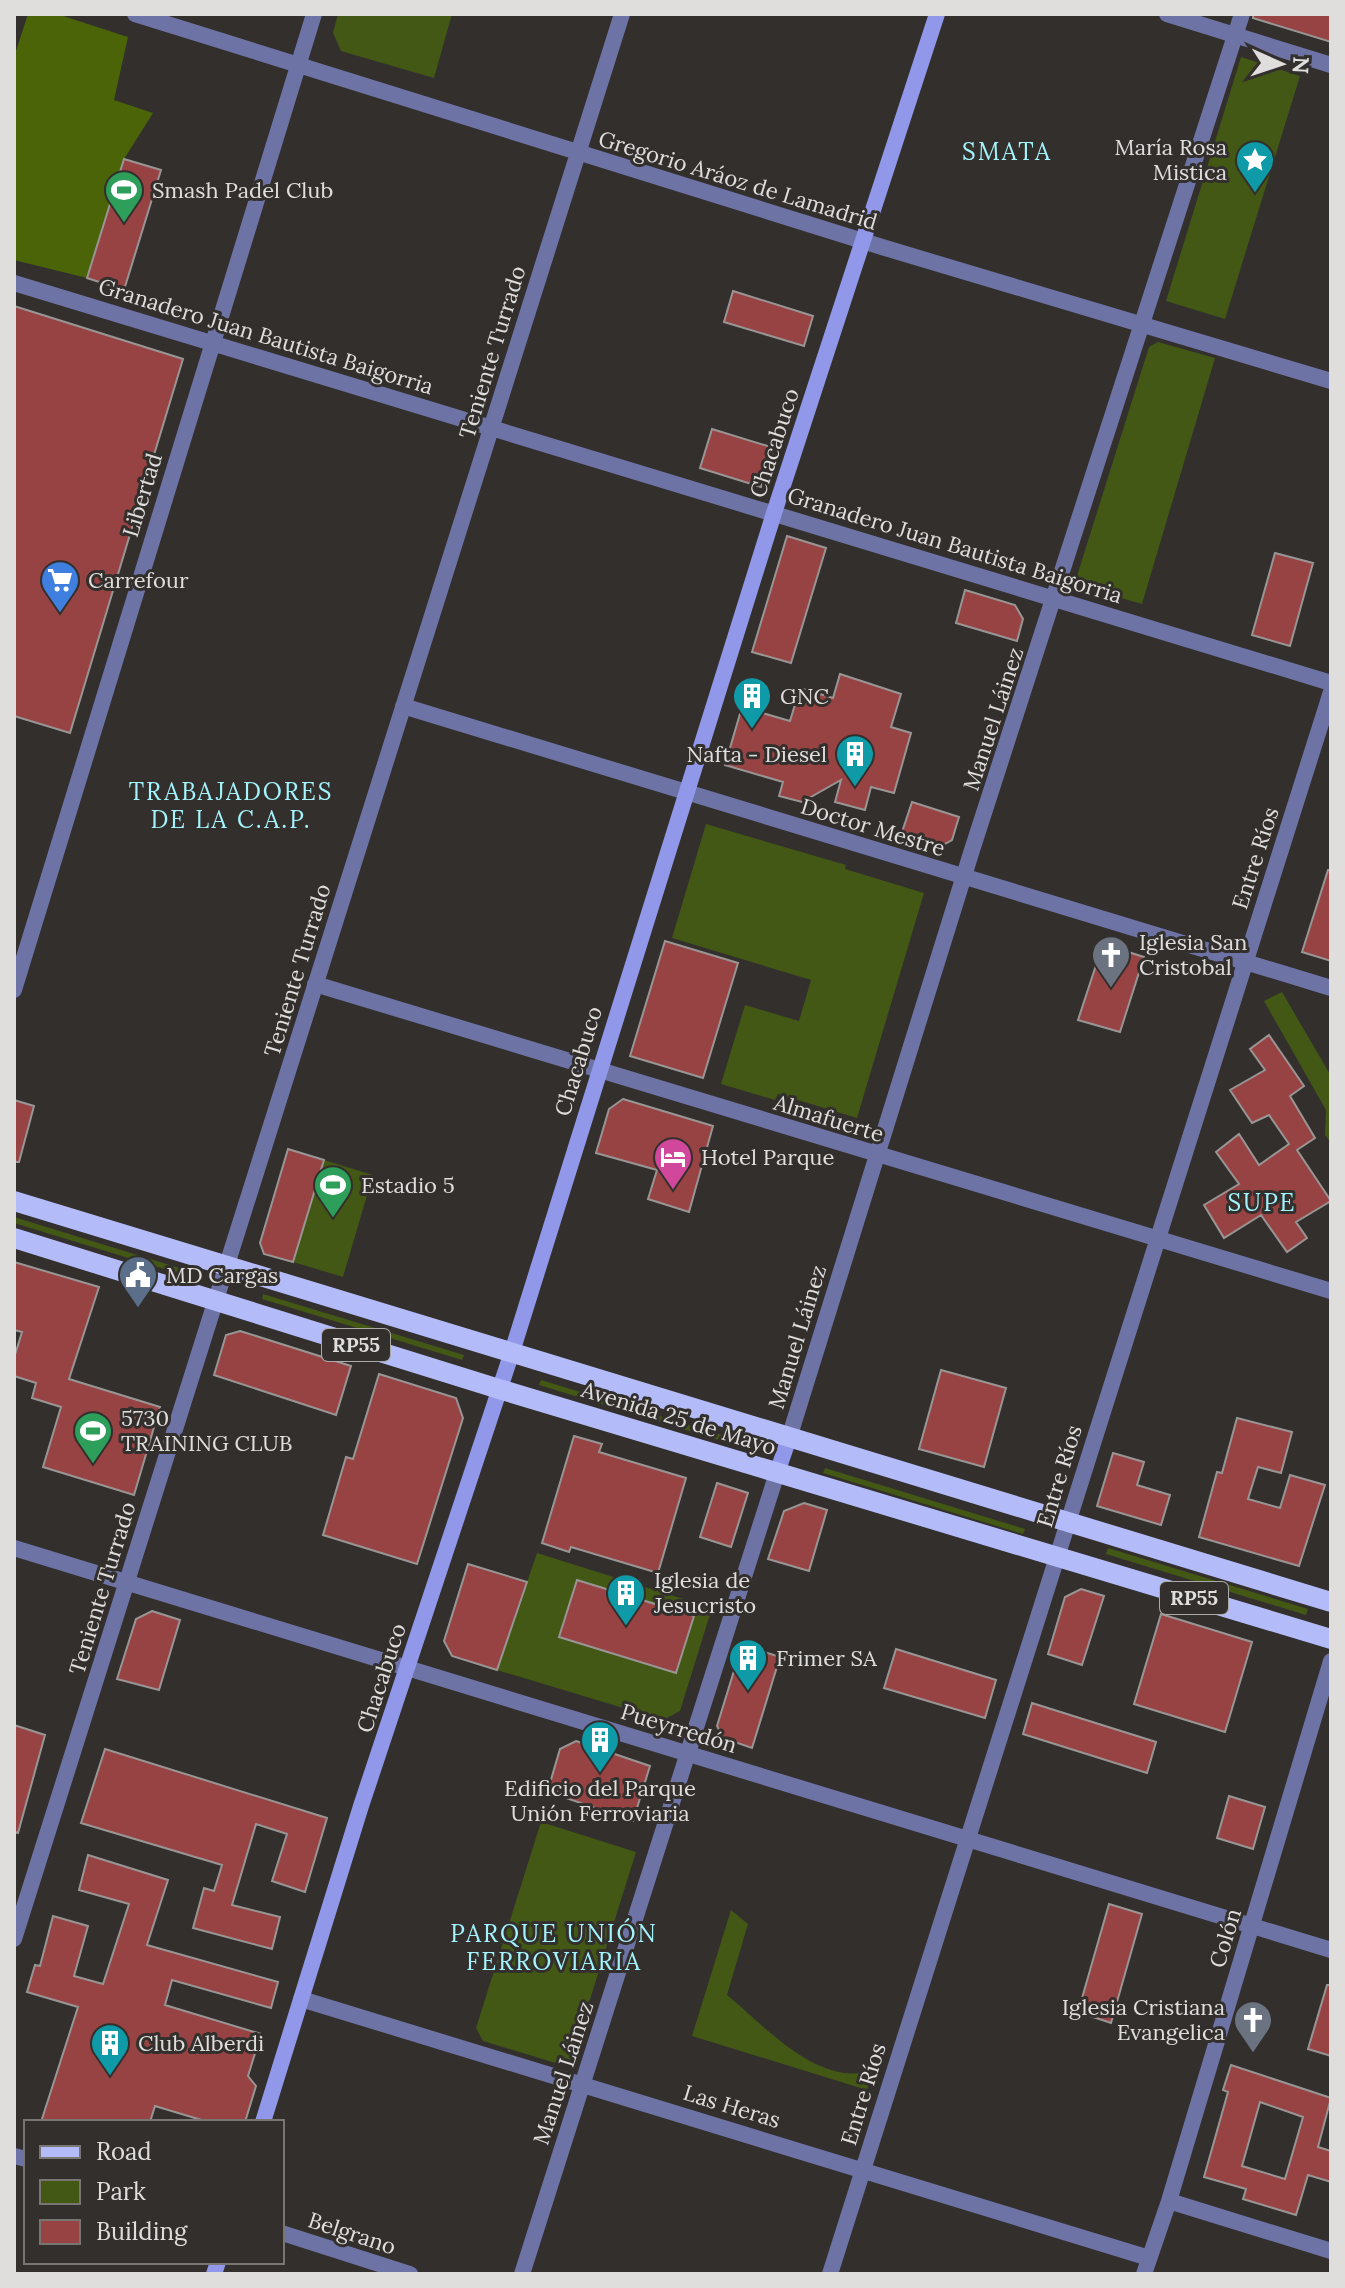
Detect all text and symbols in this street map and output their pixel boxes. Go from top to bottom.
north arrow [1241,24,1321,104]
text: N [1287,56,1315,74]
street label: Gregorio Aráoz de Lamadrid [595,124,881,236]
place label: María Rosa Mistica [1115,133,1227,186]
district label: SMATA [962,136,1052,167]
place icon: María Rosa Mistica [1234,139,1276,194]
sports icon: Smash Padel Club [103,169,145,224]
place label: Smash Padel Club [152,176,333,204]
street label: Teniente Turrado [452,262,532,442]
street label: Granadero Juan Bautista Baigorria [95,272,437,400]
street label: Chacabuco [743,385,805,501]
street label: Libertad [116,450,168,540]
street label: Granadero Juan Bautista Baigorria [784,481,1126,609]
supermarket icon: Carrefour [39,559,81,614]
place label: Carrefour [88,566,189,594]
street label: Manuel Láinez [957,644,1029,794]
building icon: GNC [731,675,773,730]
place label: GNC [780,682,829,710]
building icon: Nafta - Diesel [834,733,876,788]
place label: Nafta - Diesel [687,740,827,768]
district label: TRABAJADORES DE LA C.A.P. [129,776,333,835]
street label: Doctor Mestre [797,792,949,862]
street label: Entre Ríos [1225,804,1285,912]
street label: Teniente Turrado [257,880,337,1060]
place label: Iglesia San Cristobal [1139,928,1247,981]
church icon: Iglesia San Cristobal [1090,934,1132,989]
street label: Chacabuco [548,1003,608,1119]
street label: Almafuerte [770,1088,887,1148]
hotel icon: Hotel Parque [652,1136,694,1191]
place label: Hotel Parque [701,1143,834,1171]
sports icon: Estadio 5 [312,1164,354,1219]
place label: Estadio 5 [361,1171,455,1199]
district label: SUPE [1227,1187,1297,1218]
public building icon: MD Cargas [117,1254,159,1309]
place label: MD Cargas [166,1261,278,1289]
street label: Manuel Láinez [762,1262,832,1412]
road number: RP55 [322,1329,390,1361]
street label: Avenida 25 de Mayo [577,1375,780,1461]
place label: 5730 TRAINING CLUB [121,1404,293,1457]
sports icon: 5730 TRAINING CLUB [72,1410,114,1465]
street label: Entre Ríos [1030,1421,1088,1531]
street label: Teniente Turrado [62,1498,142,1678]
place label: Iglesia de Jesucristo [653,1566,756,1619]
building icon: Iglesia de Jesucristo [605,1572,647,1627]
road number: RP55 [1160,1582,1228,1614]
street label: Chacabuco [350,1620,412,1736]
building icon: Frimer SA [727,1637,769,1692]
place label: Frimer SA [776,1644,878,1672]
street label: Pueyrredón [618,1697,740,1759]
building icon: Edificio del Parque Unión Ferroviaria [579,1719,621,1774]
place label: Edificio del Parque Unión Ferroviaria [504,1774,696,1827]
street label: Colón [1203,1905,1247,1971]
district label: PARQUE UNIÓN FERROVIARIA [450,1918,658,1977]
place label: Iglesia Cristiana Evangelica [1062,1993,1225,2046]
street label: Manuel Láinez [527,1998,599,2148]
church icon: Iglesia Cristiana Evangelica [1232,1999,1274,2054]
building icon: Club Alberdi [89,2022,131,2077]
place label: Club Alberdi [138,2029,264,2057]
street label: Entre Ríos [834,2039,892,2149]
street label: Las Heras [680,2078,784,2134]
legend [24,2120,284,2264]
text: Road [96,2136,152,2167]
text: Park [96,2176,146,2207]
street label: Belgrano [305,2206,399,2260]
text: Building [96,2216,188,2247]

